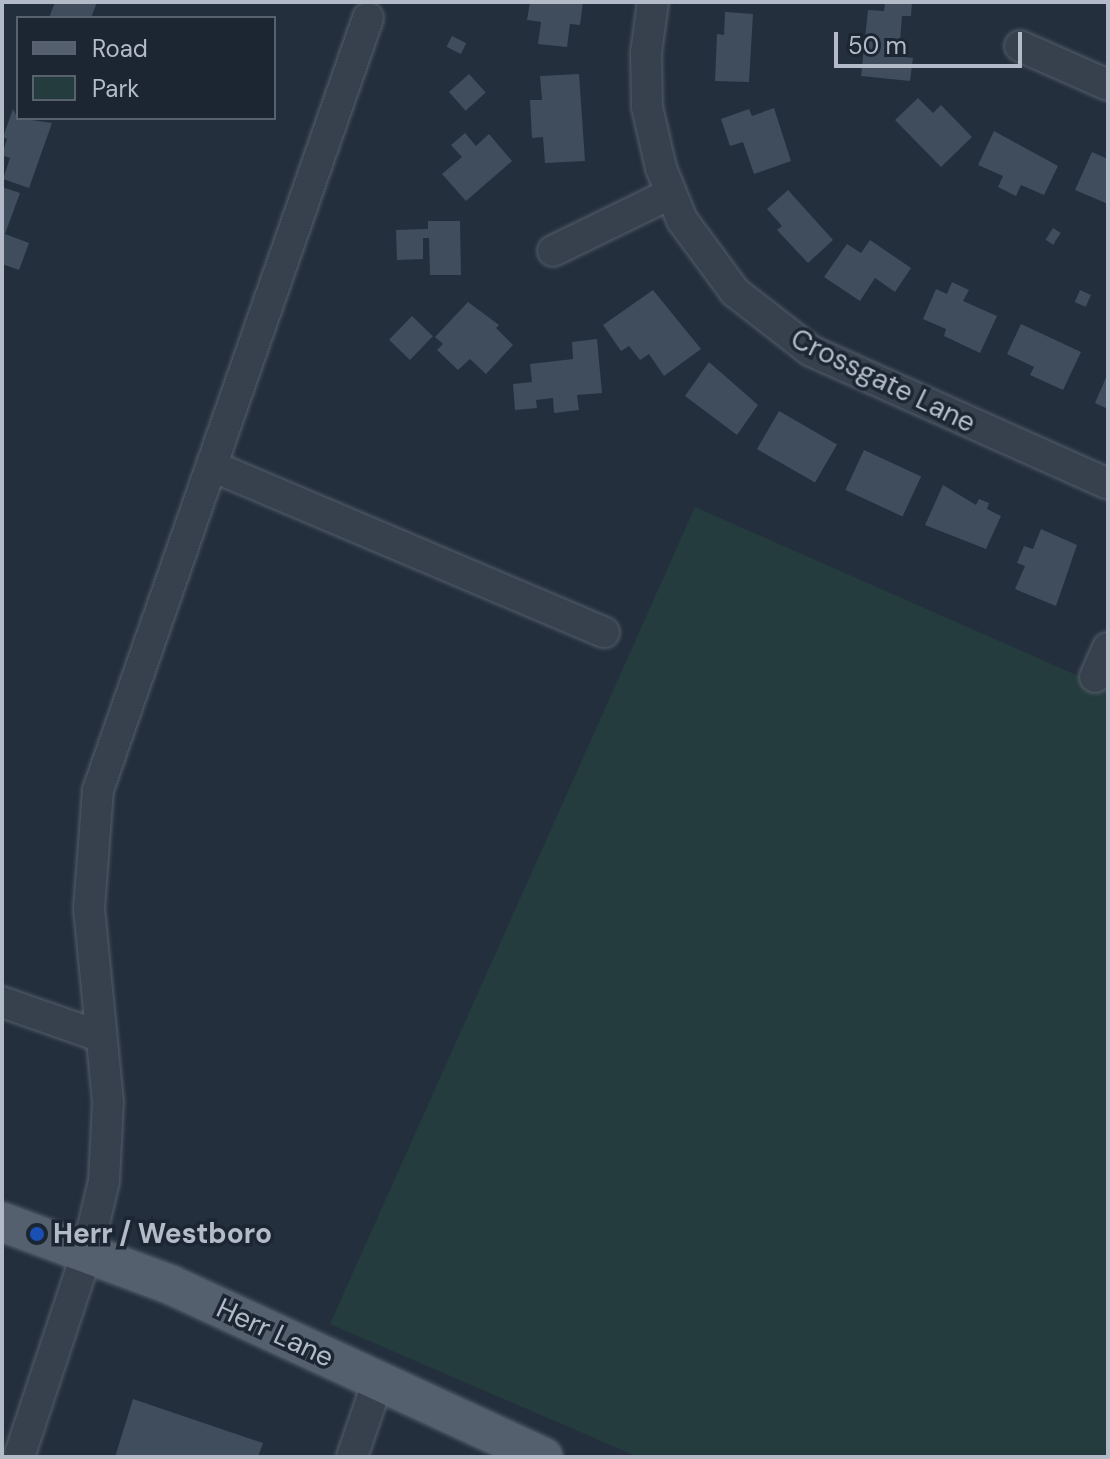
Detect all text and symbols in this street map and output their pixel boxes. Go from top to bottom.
legend [16,16,276,120]
scale bar [838,16,1026,66]
text: 50 m [848,30,907,61]
text: Road [92,33,148,64]
text: Park [92,73,139,104]
street label: Crossgate Lane [785,322,981,440]
place label: Herr / Westboro [53,1217,272,1251]
marker: Herr / Westboro [28,1225,46,1243]
street label: Herr Lane [211,1291,339,1375]

